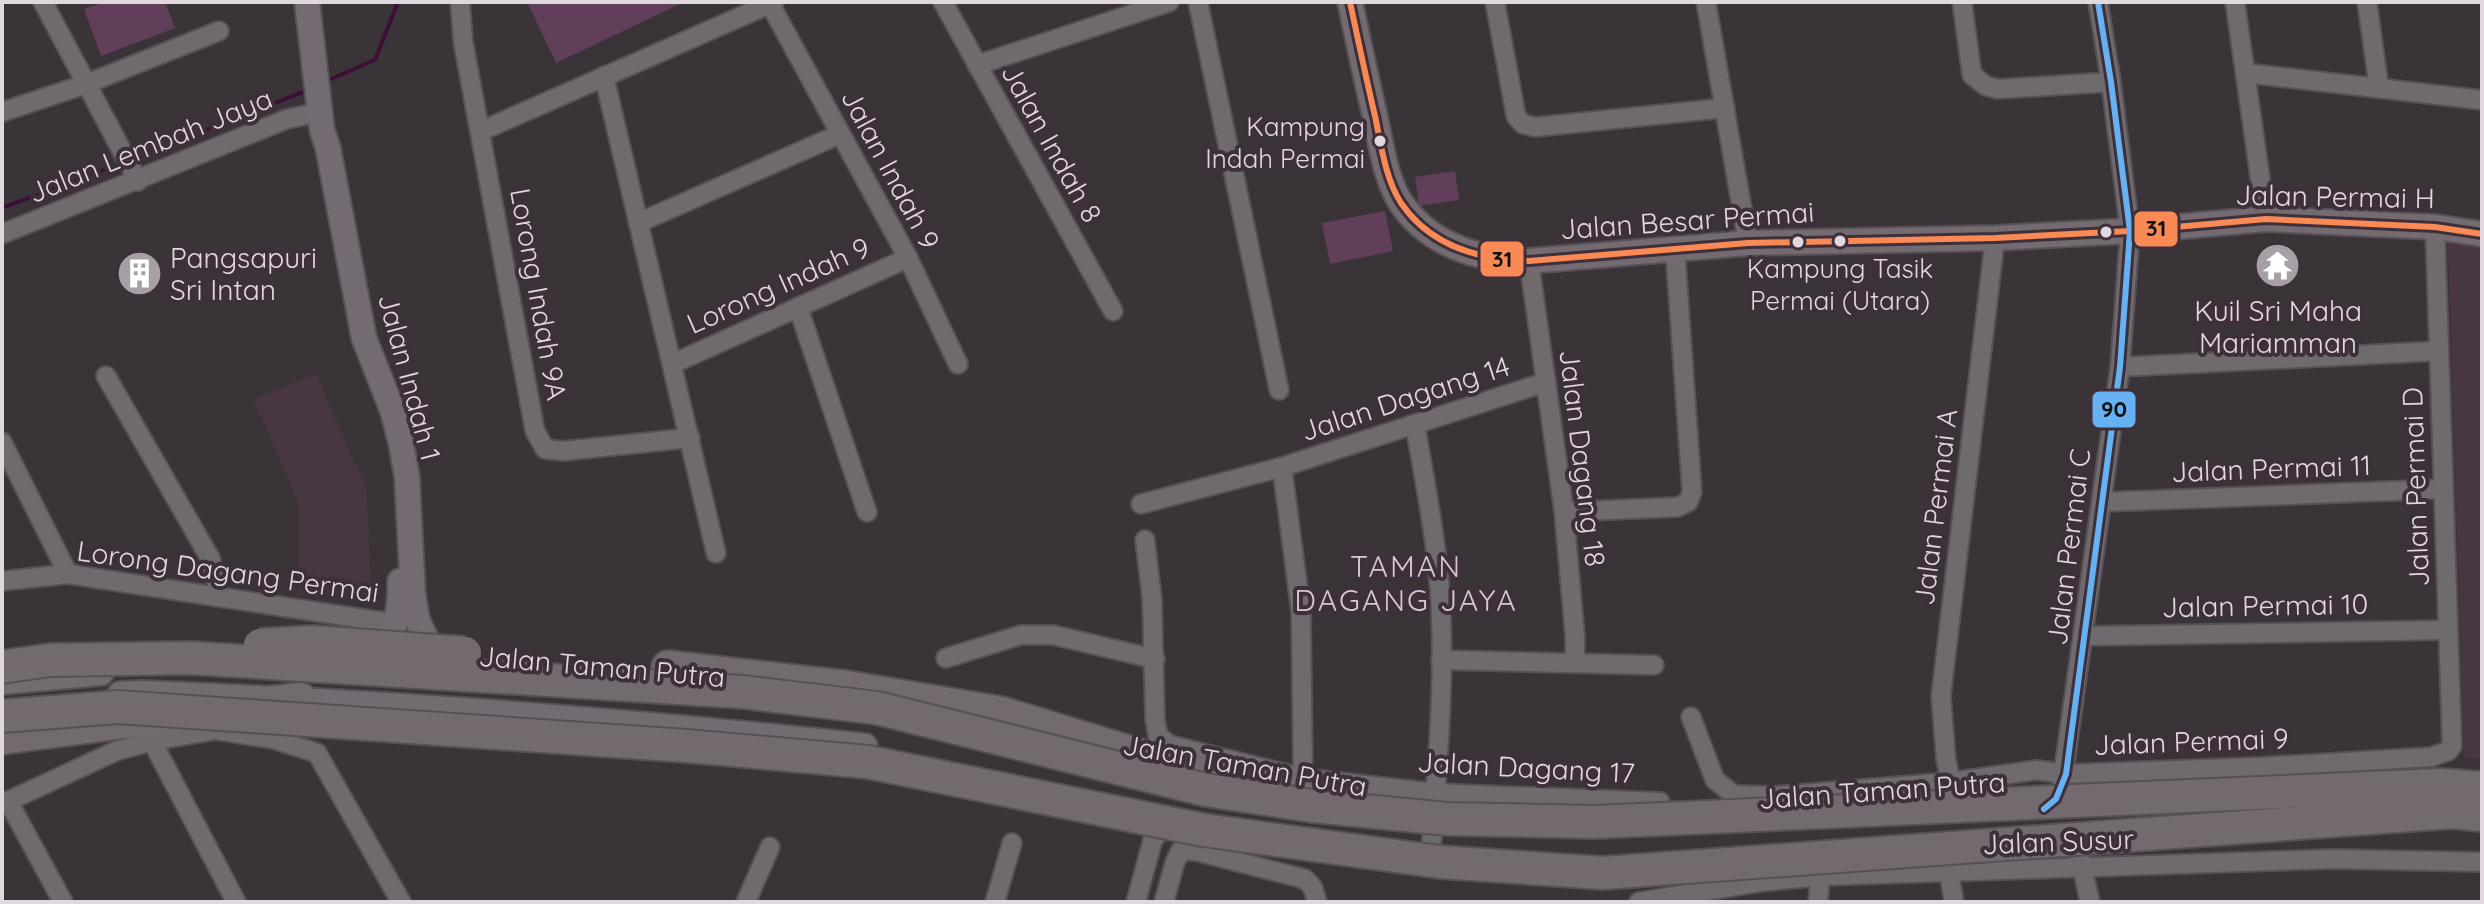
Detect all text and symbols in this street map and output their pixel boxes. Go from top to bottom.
street label: Jalan Indah 8 [994,58,1110,228]
street label: Jalan Lembah Jaya [23,80,277,210]
street label: Jalan Indah 9 [834,83,948,255]
place label: Kampung Indah Permai [1205,110,1365,175]
marker: Kampung Indah Permai [1372,133,1388,149]
street label: Jalan Permai H [2235,177,2435,215]
street label: Lorong Indah 9A [503,185,575,403]
street label: Jalan Besar Permai [1559,194,1815,246]
line badge: 31 [2133,210,2179,248]
text: 31 [2146,214,2166,242]
unlabelled marker [2098,224,2114,240]
street label: Lorong Indah 9 [681,229,875,341]
marker: Kampung Tasik Permai (Utara) [1832,233,1848,249]
unlabelled marker [1790,234,1806,250]
place label: Pangsapuri Sri Intan [170,240,317,307]
line badge: 31 [1479,240,1525,278]
temple icon: Kuil Sri Maha Mariamman [2254,242,2302,290]
text: 31 [1492,245,1512,273]
building icon: Pangsapuri Sri Intan [115,249,163,297]
place label: Kampung Tasik Permai (Utara) [1747,252,1933,317]
street label: Jalan Indah 1 [371,290,449,464]
place label: Kuil Sri Maha Mariamman [2194,293,2362,360]
street label: Jalan Dagang 18 [1552,347,1614,569]
street label: Jalan Dagang 14 [1296,348,1514,448]
street label: Jalan Permai D [2394,387,2436,587]
line badge: 90 [2091,390,2137,429]
text: 90 [2101,395,2127,423]
street label: Jalan Permai A [1906,407,1964,607]
street label: Jalan Permai C [2039,447,2097,647]
street label: Jalan Permai 11 [2170,447,2372,489]
street label: Lorong Dagang Permai [75,532,381,610]
district label: TAMAN DAGANG JAYA [1294,547,1518,619]
street label: Jalan Permai 10 [2162,586,2368,624]
street label: Jalan Taman Putra [477,638,727,694]
street label: Jalan Permai 9 [2093,720,2289,762]
street label: Jalan Taman Putra [1120,726,1370,804]
street label: Jalan Dagang 17 [1416,744,1636,790]
street label: Jalan Taman Putra [1758,764,2006,816]
street label: Jalan Susur [1982,821,2135,861]

